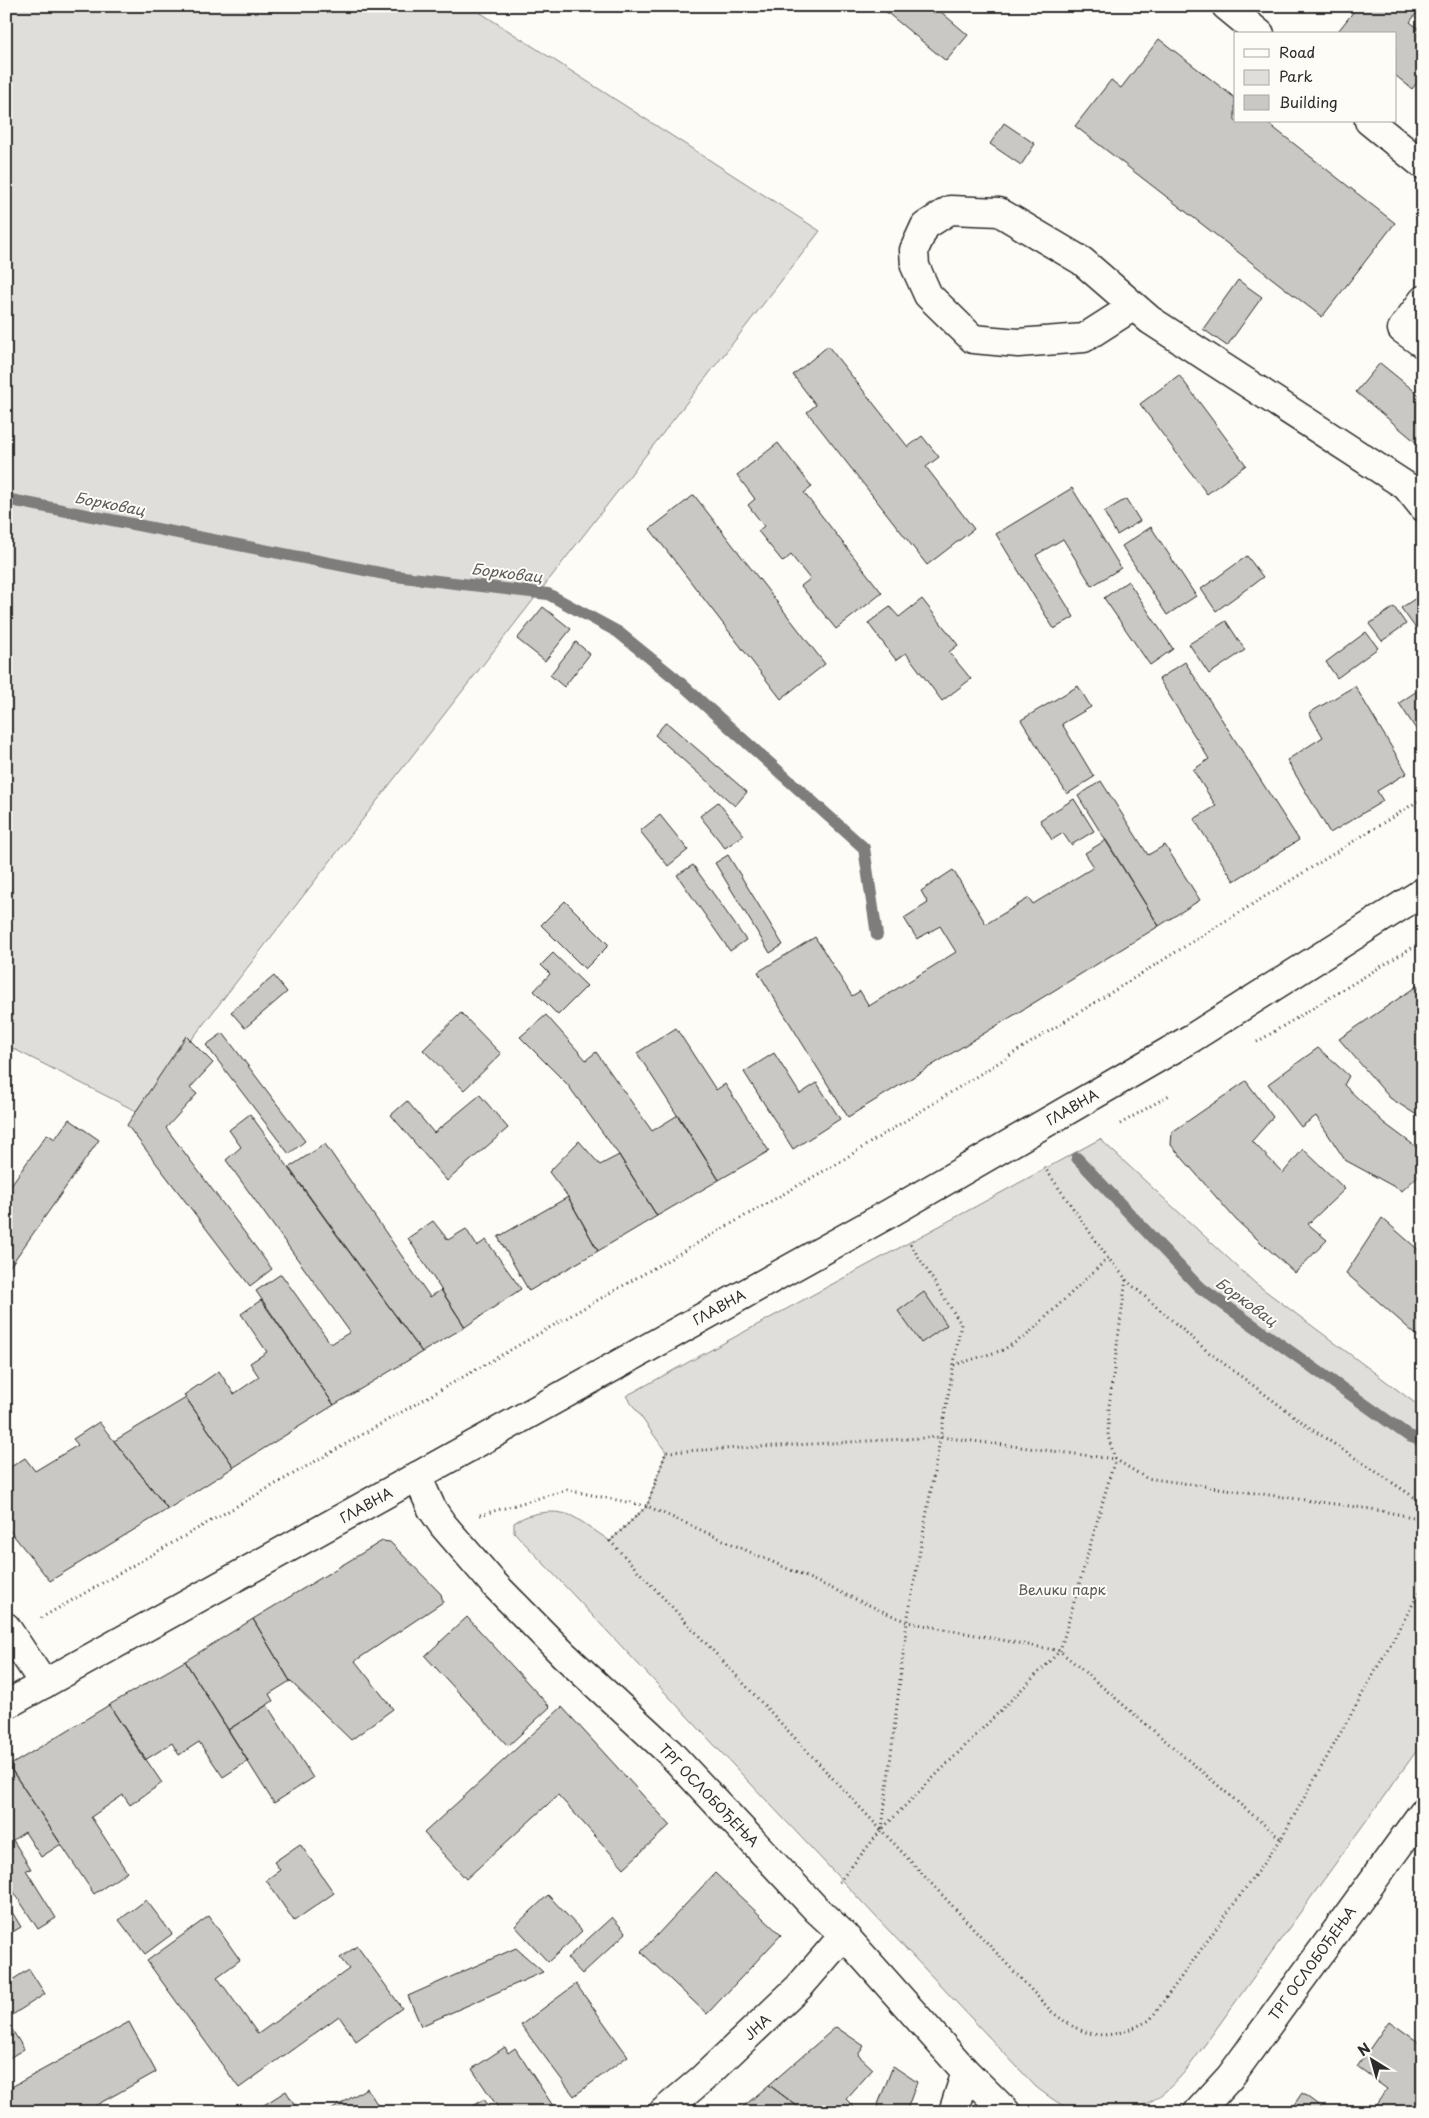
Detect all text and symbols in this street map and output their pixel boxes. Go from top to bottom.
legend [1234,32,1396,122]
text: Road [1279,40,1315,63]
text: Park [1279,64,1313,87]
text: Building [1279,90,1338,113]
water label: Борковац [73,485,147,521]
water label: Борковац [470,556,544,588]
street label: ГЛАВНА [1042,1083,1102,1130]
water label: Борковац [1211,1271,1283,1331]
street label: ГЛАВНА [689,1284,750,1330]
street label: ГЛАВНА [336,1482,397,1528]
park label: Велики парк [1018,1579,1107,1600]
street label: ТРГ ОСЛОБОЂЕЊА [654,1739,764,1852]
street label: ТРГ ОСЛОБОЂЕЊА [1263,1901,1361,2024]
street label: ЈНА [739,2009,775,2045]
north arrow [1346,2036,1396,2086]
text: N [1353,2037,1375,2061]

